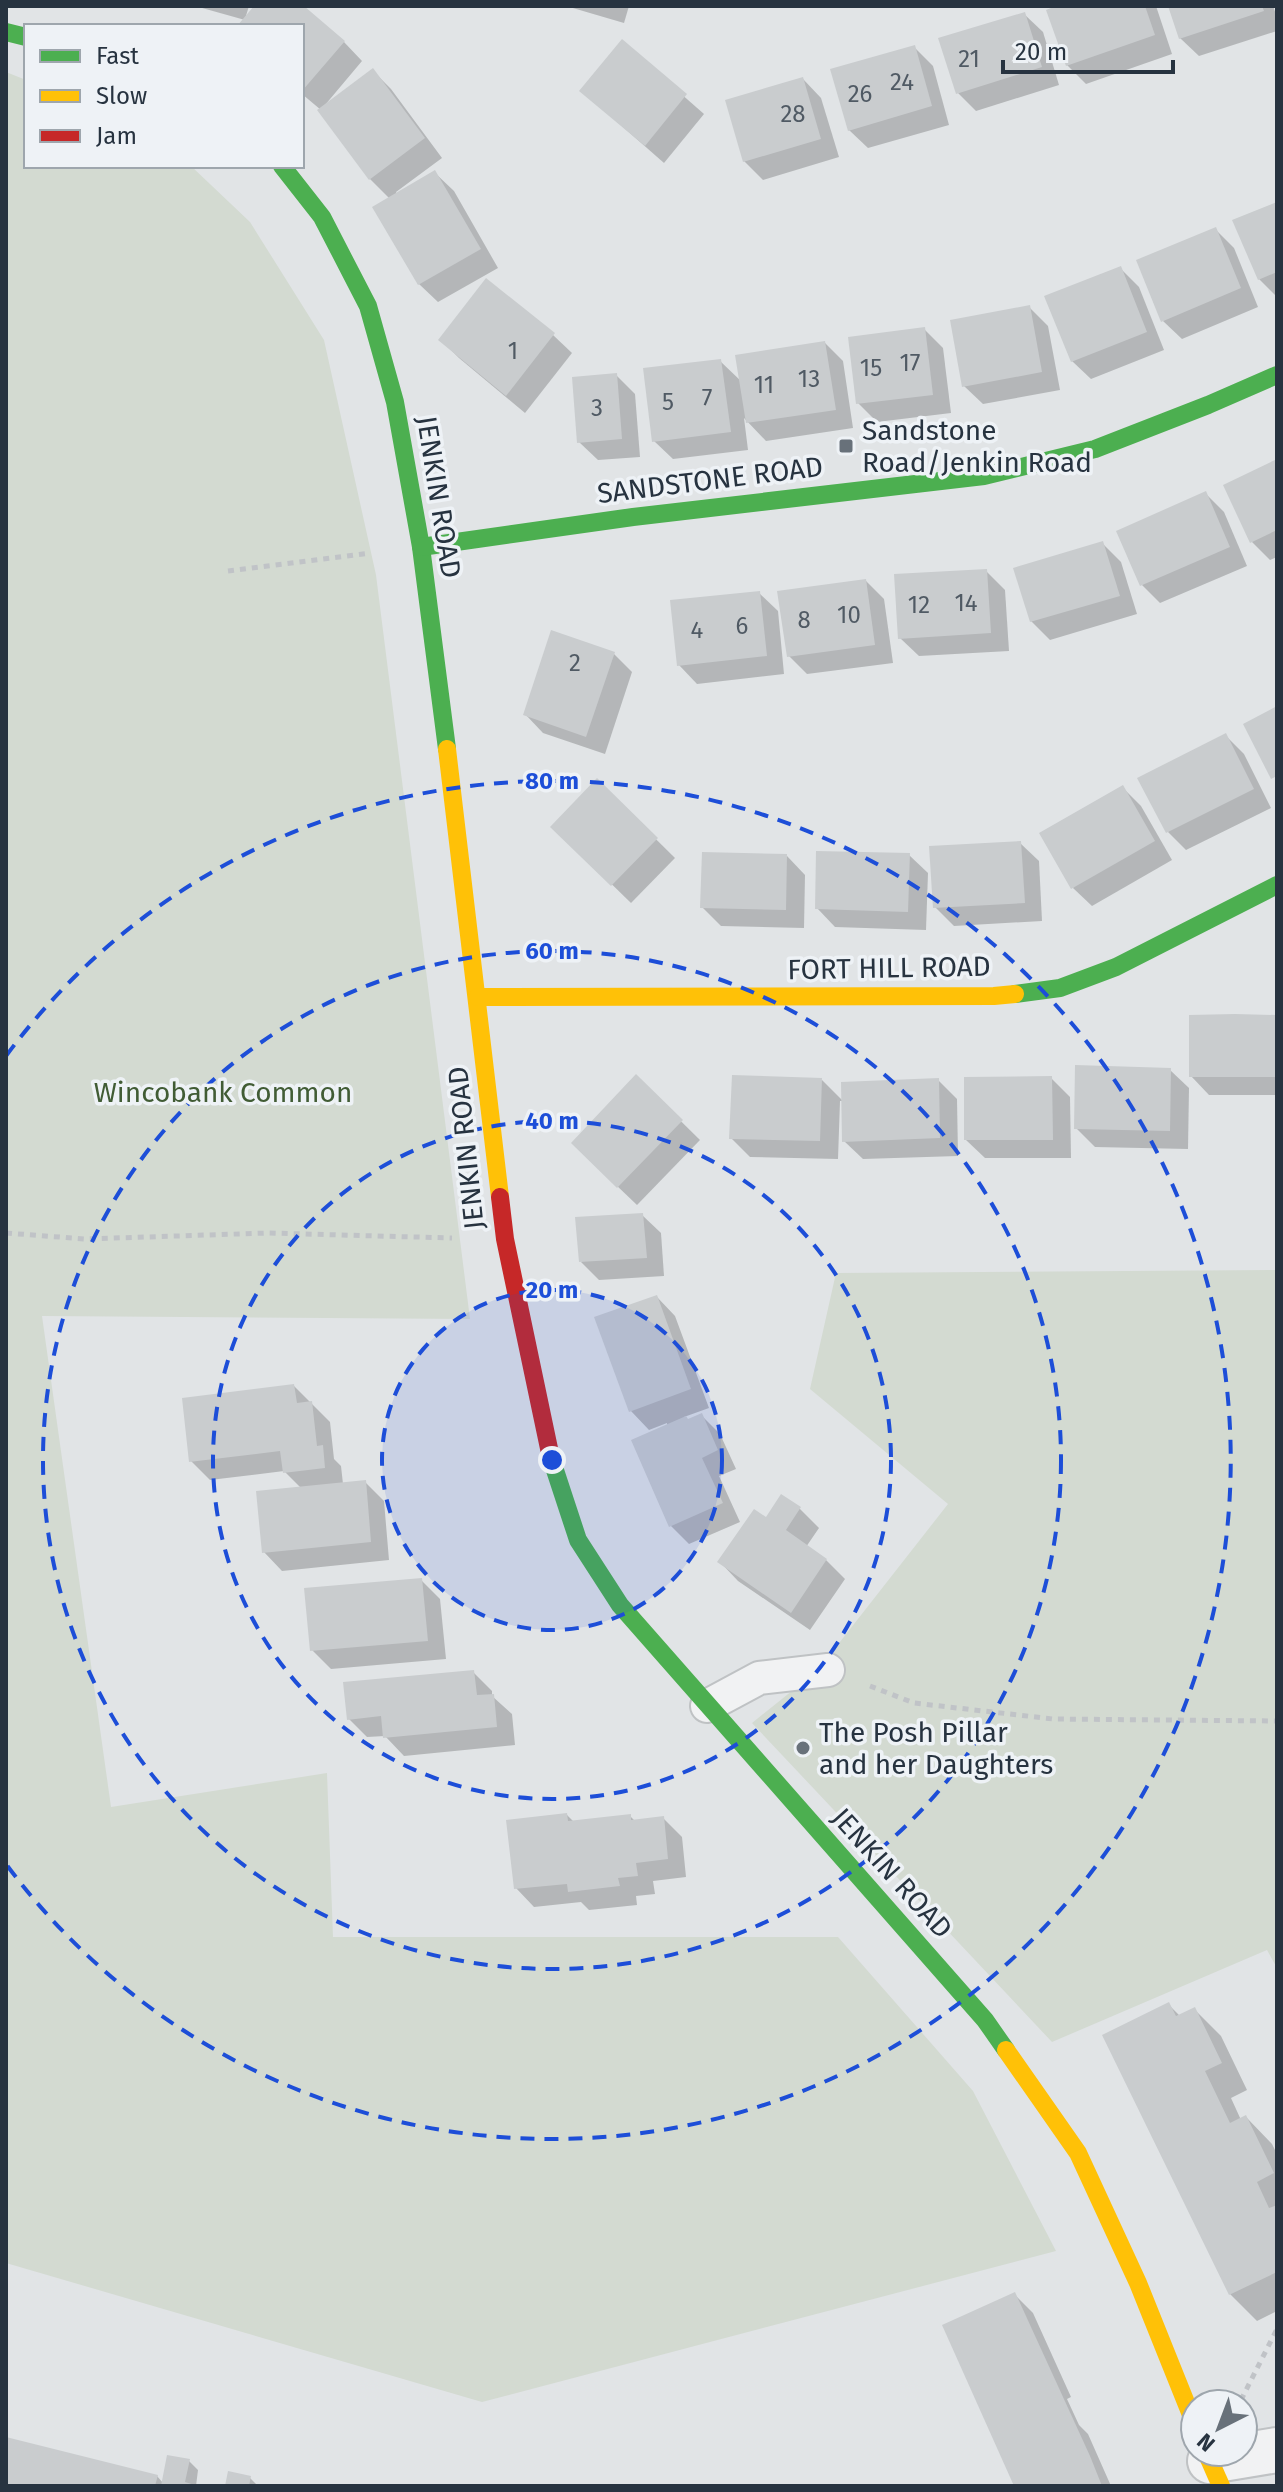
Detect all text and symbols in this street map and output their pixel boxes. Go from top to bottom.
legend [24,24,304,168]
scale bar [1003,24,1173,74]
text: 20 m [1015,38,1067,66]
text: Fast [96,42,139,70]
house number: 21 [958,45,980,73]
house number: 24 [890,68,914,96]
house number: 26 [848,80,872,108]
text: Slow [96,82,147,110]
house number: 28 [780,100,806,128]
text: Jam [96,122,137,150]
house number: 1 [508,337,518,365]
house number: 17 [899,349,921,377]
house number: 15 [860,354,882,382]
house number: 13 [798,365,820,393]
house number: 11 [754,371,774,399]
house number: 7 [702,384,712,412]
house number: 5 [662,388,674,416]
house number: 3 [591,394,603,422]
street label: JENKIN ROAD [410,414,468,580]
place label: Sandstone Road/Jenkin Road [862,414,1092,479]
marker: Sandstone Road/Jenkin Road [837,437,855,455]
street label: SANDSTONE ROAD [595,450,825,510]
house number: 14 [954,589,978,617]
house number: 12 [908,591,930,619]
house number: 10 [837,601,861,629]
house number: 8 [797,606,811,634]
house number: 6 [736,612,748,640]
house number: 4 [691,616,704,644]
house number: 2 [569,649,581,677]
text: 80 m [525,767,579,795]
text: 60 m [525,937,579,965]
street label: FORT HILL ROAD [787,950,991,986]
street label: JENKIN ROAD [441,1065,491,1231]
park label: Wincobank Common [94,1076,352,1109]
text: 40 m [525,1107,579,1135]
text: 20 m [526,1276,578,1304]
centre of rings [538,1446,566,1474]
place label: The Posh Pillar and her Daughters [819,1716,1053,1781]
marker: The Posh Pillar and her Daughters [794,1739,812,1757]
street label: JENKIN ROAD [825,1801,959,1945]
north arrow [1179,2388,1259,2468]
text: N [1191,2428,1220,2457]

